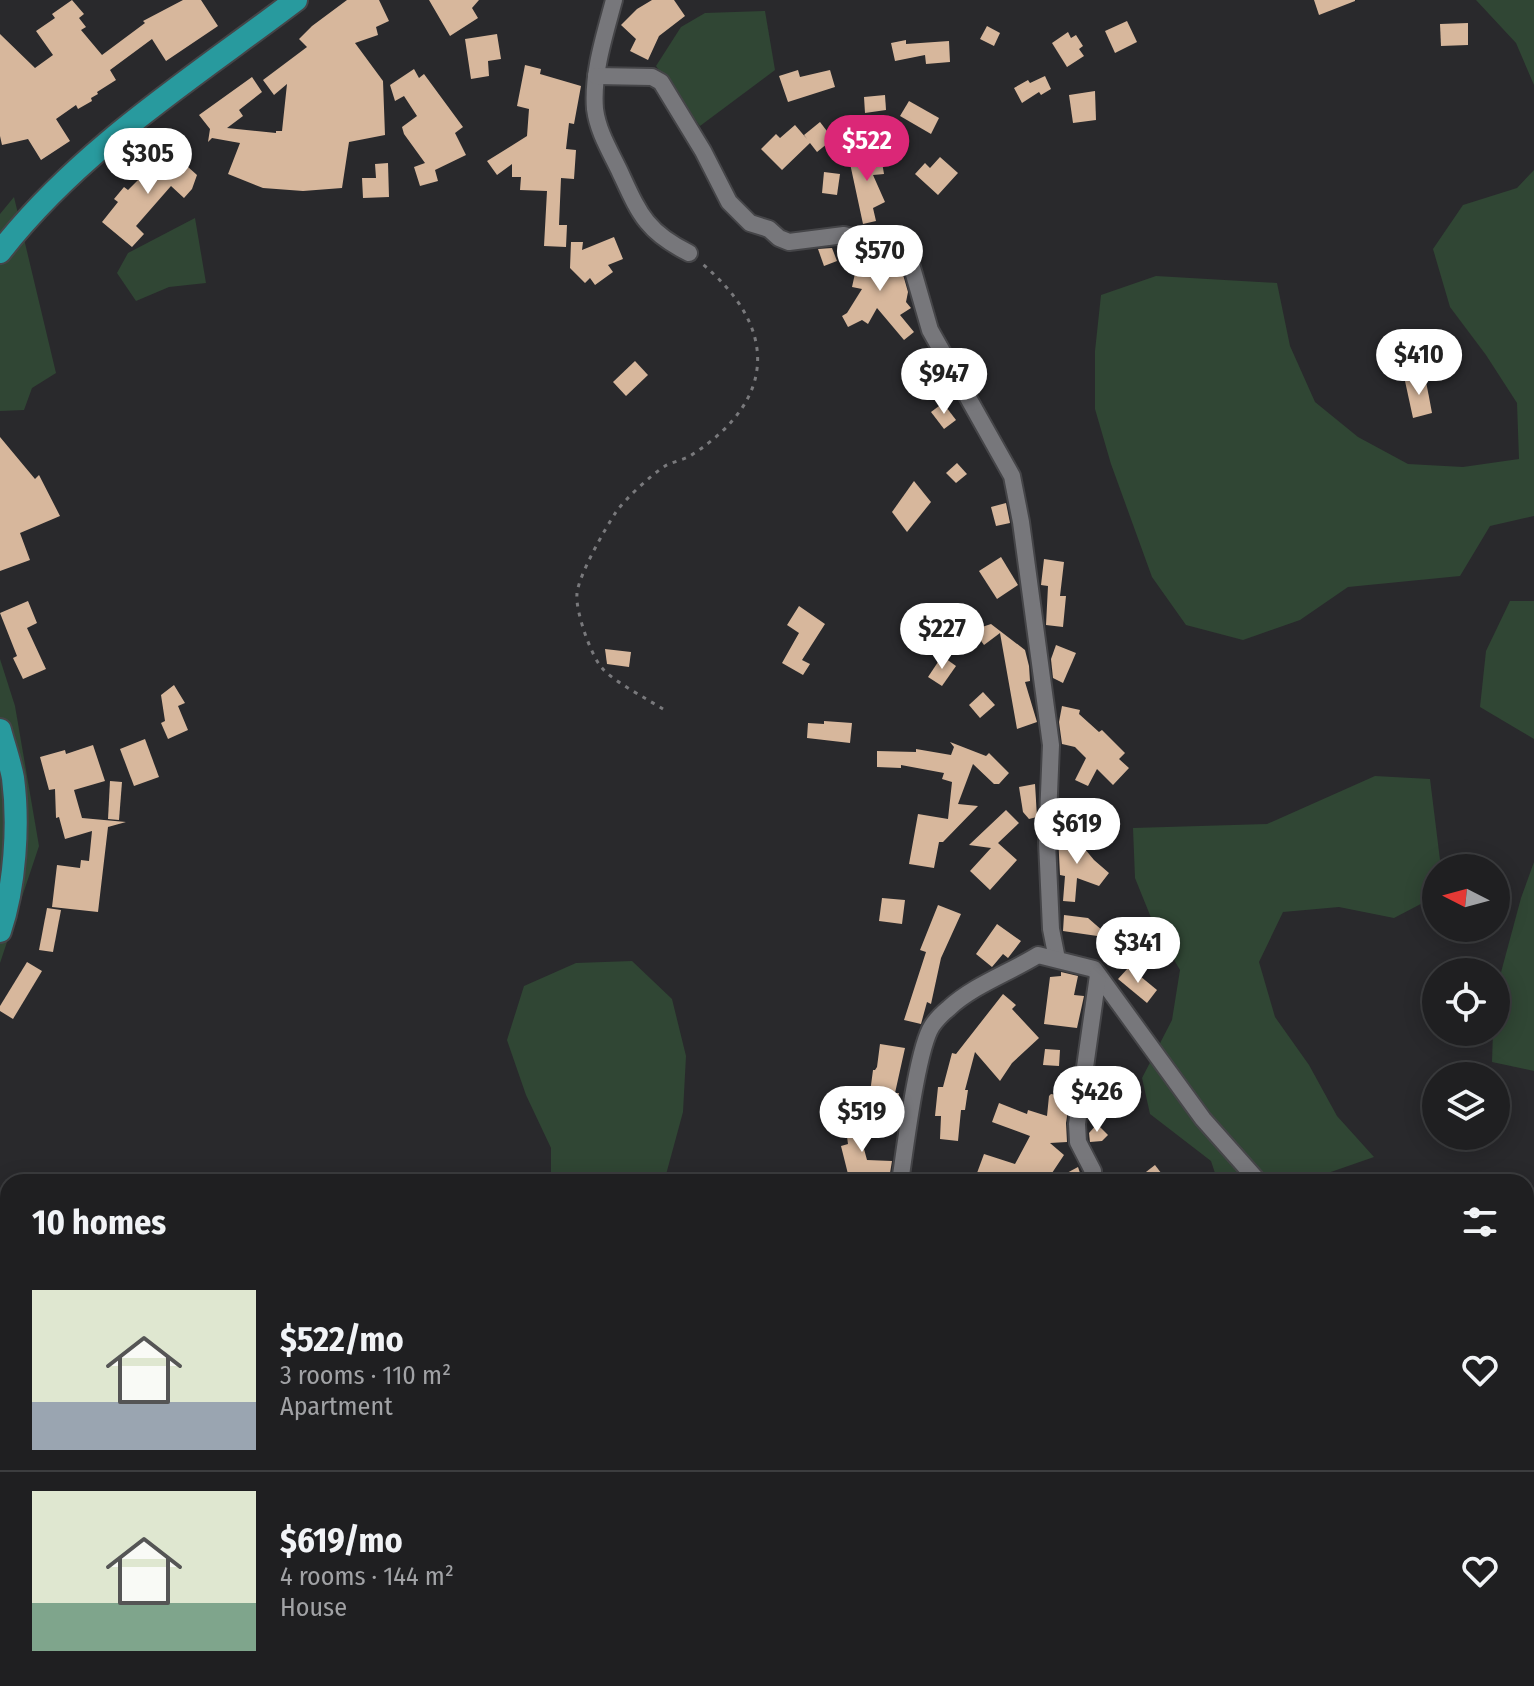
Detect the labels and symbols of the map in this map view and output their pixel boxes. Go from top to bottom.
pin: $522 [820,115,914,183]
pin: $305 [101,128,195,196]
pin: $570 [833,225,927,293]
pin: $410 [1372,329,1466,397]
pin: $947 [897,348,991,416]
pin: $227 [895,603,989,671]
pin: $619 [1030,798,1124,866]
north arrow [1422,854,1510,942]
pin: $341 [1091,917,1185,985]
pin: $426 [1050,1066,1144,1134]
pin: $519 [815,1086,909,1154]

